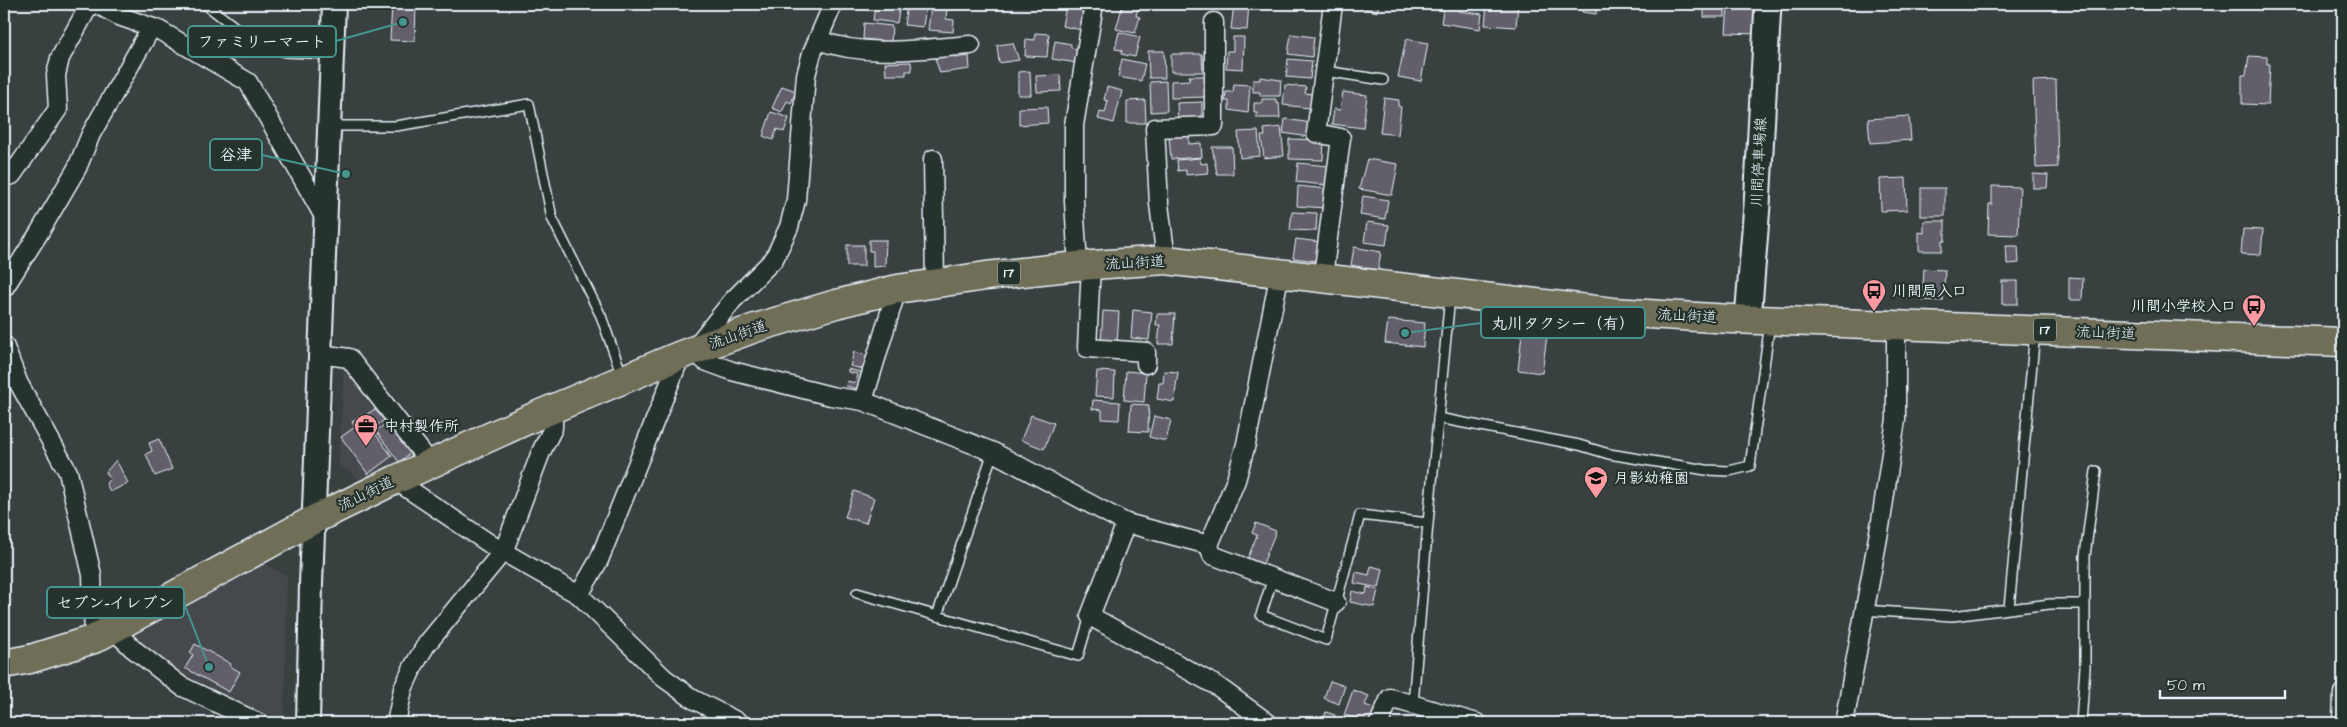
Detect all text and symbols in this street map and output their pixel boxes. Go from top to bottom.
callout: ファミリーマート [188,26,336,57]
text: ファミリーマート [198,31,326,53]
street label: 川間停車場線 [1746,117,1772,207]
callout: 谷津 [210,139,262,170]
text: 谷津 [220,144,252,166]
street label: 流山街道 [1104,251,1166,275]
road number: 17 [998,262,1020,284]
bus stop icon: 川間局入口 [1861,278,1887,312]
place label: 川間局入口 [1892,281,1967,302]
bus stop icon: 川間小学校入口 [2241,293,2267,327]
place label: 川間小学校入口 [2131,296,2236,317]
street label: 流山街道 [1656,304,1718,328]
callout: 丸川タクシー（有） [1481,307,1645,338]
text: 丸川タクシー（有） [1491,313,1635,335]
street label: 流山街道 [706,315,770,355]
road number: 17 [2034,318,2056,342]
street label: 流山街道 [2076,321,2136,345]
office icon: 中村製作所 [353,413,379,447]
place label: 中村製作所 [384,416,459,437]
school or university icon: 月影幼稚園 [1583,465,1609,499]
place label: 月影幼稚園 [1614,468,1689,489]
street label: 流山街道 [334,471,398,517]
callout: セブン-イレブン [47,587,184,618]
text: セブン-イレブン [57,592,173,614]
scale bar [2160,667,2284,699]
text: 50 m [2167,675,2205,696]

